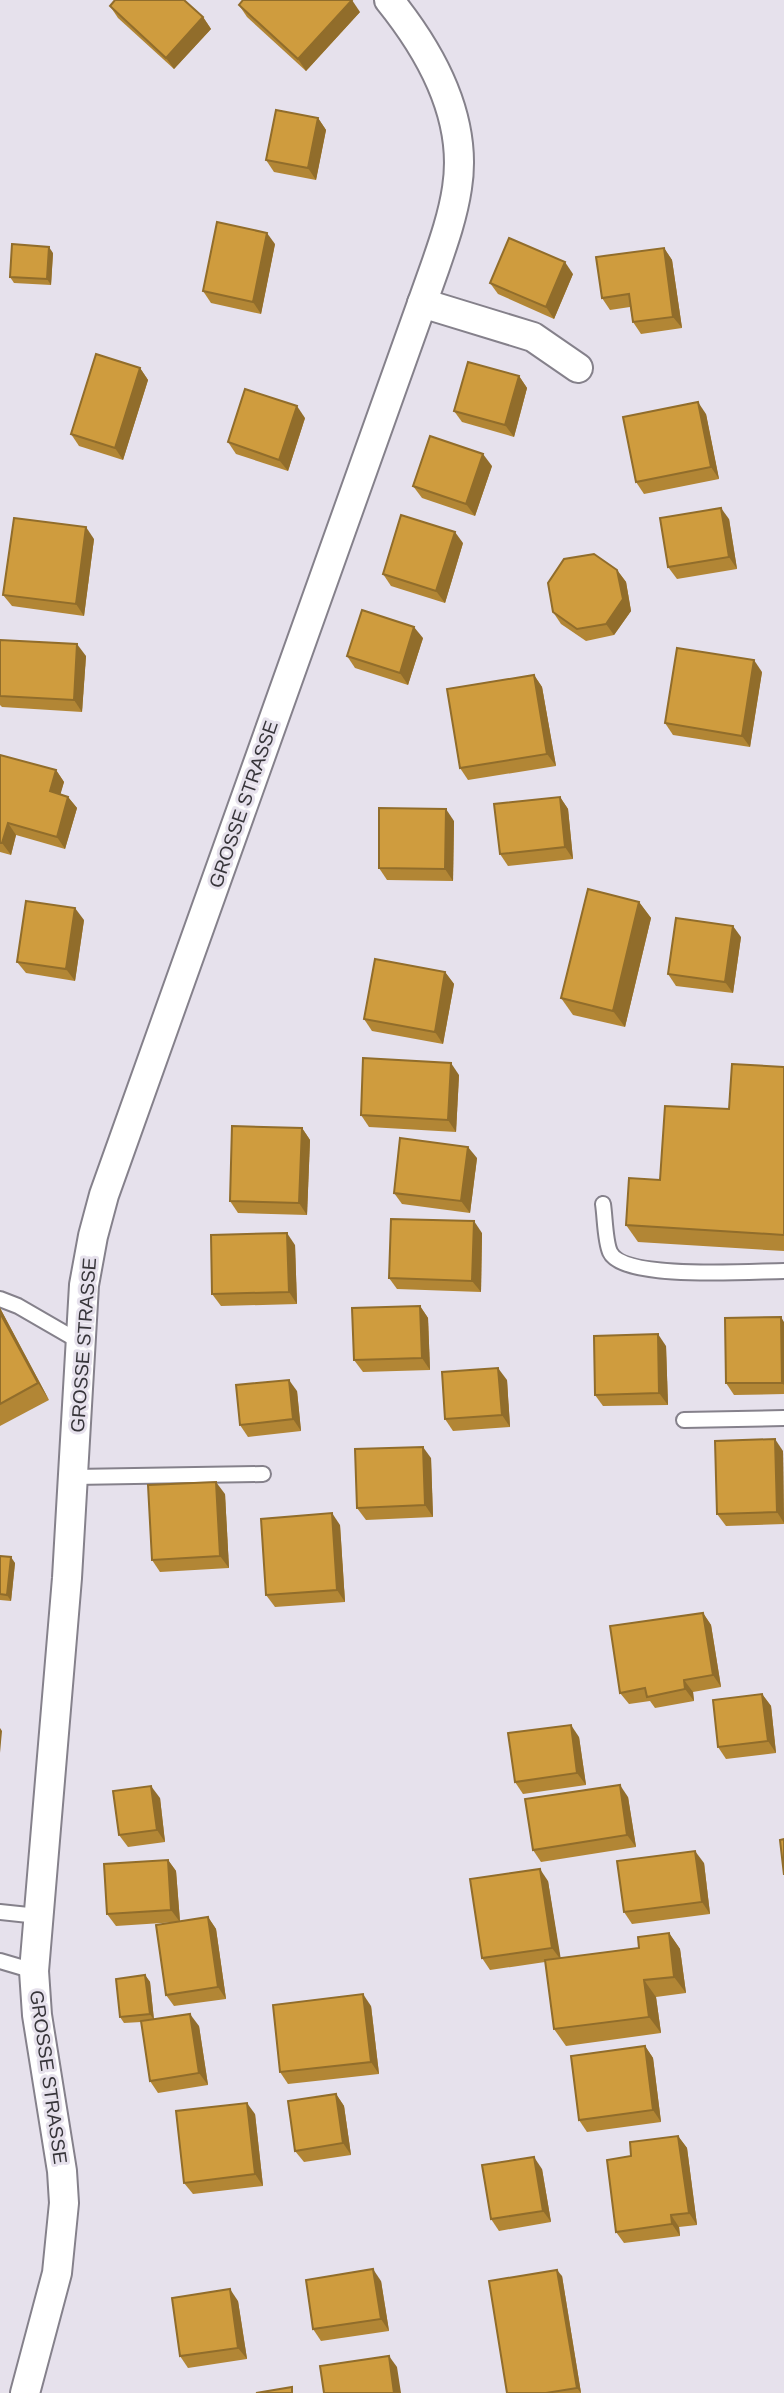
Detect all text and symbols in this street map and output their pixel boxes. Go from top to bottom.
street label: GROSSE STRASSE [205,718,282,890]
street label: GROSSE STRASSE [67,1257,100,1433]
street label: GROSSE STRASSE [26,1989,71,2165]

